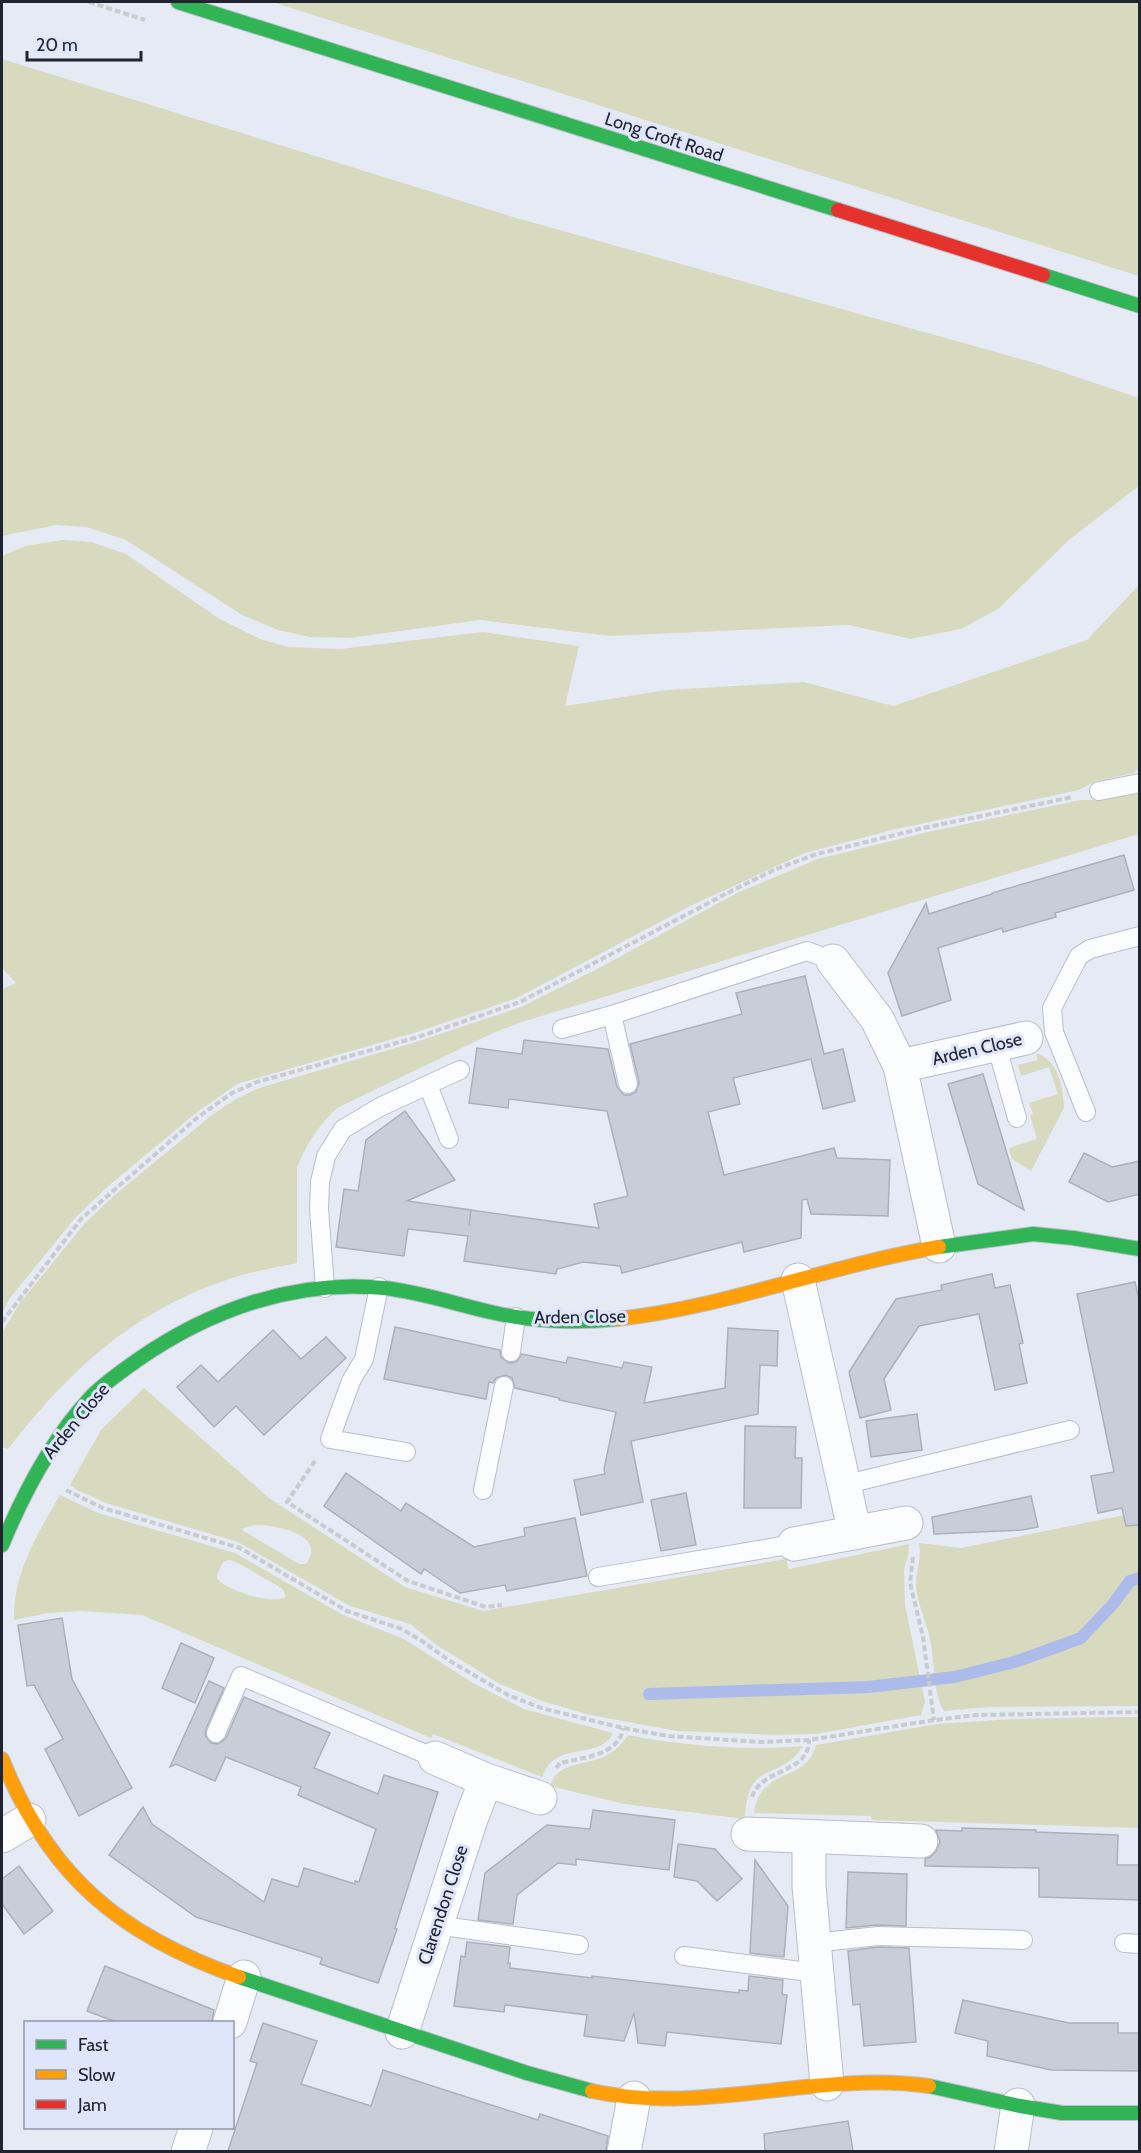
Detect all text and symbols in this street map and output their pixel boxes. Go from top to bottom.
scale bar [27,24,141,62]
text: 20 m [36,34,78,56]
street label: Long Croft Road [602,108,726,166]
street label: Arden Close [930,1028,1024,1070]
street label: Arden Close [534,1305,626,1329]
street label: Arden Close [38,1379,114,1463]
street label: Clarendon Close [413,1842,473,1968]
legend [24,2021,234,2129]
text: Fast [78,2034,109,2056]
text: Slow [78,2064,115,2086]
text: Jam [77,2094,107,2116]

